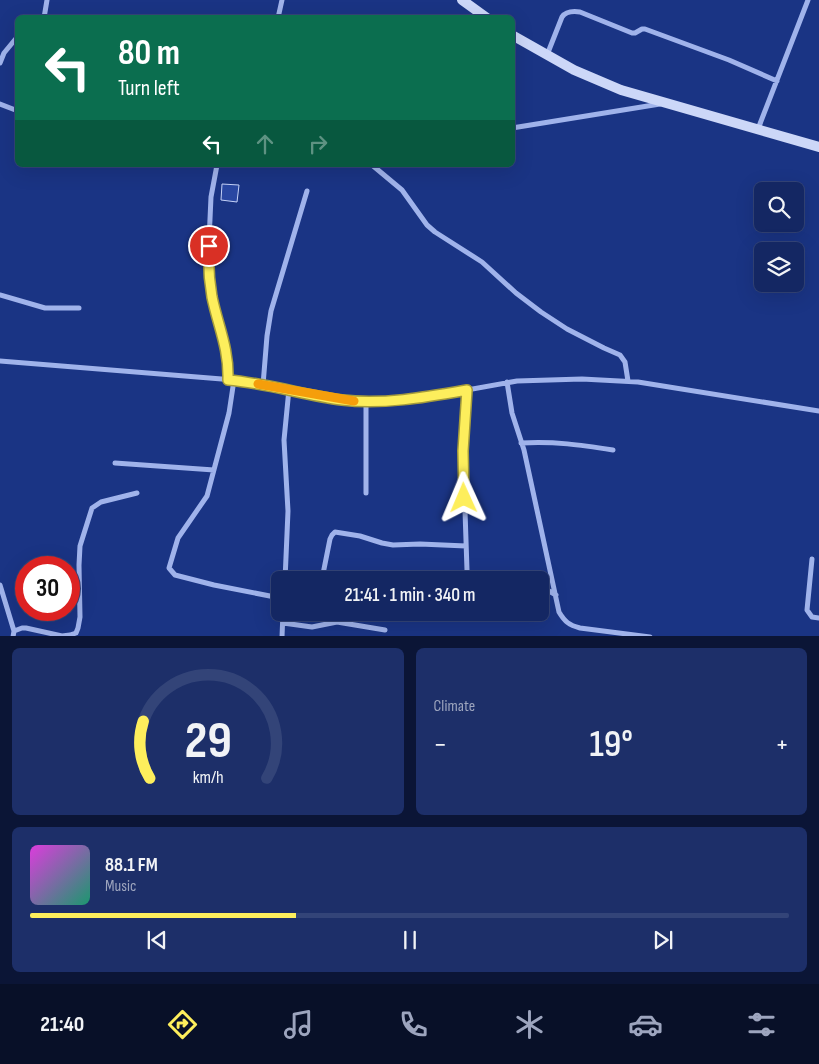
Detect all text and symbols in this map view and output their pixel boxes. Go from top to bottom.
text: 80 m [118,32,180,75]
icon: left [35,35,100,100]
text: Turn left [118,75,180,102]
icon: left [198,130,226,158]
icon: ahead [251,130,279,158]
icon: right [304,130,332,158]
map controls [754,182,804,292]
button: search [754,182,804,232]
pin [188,225,230,267]
icon: arrive [195,232,223,260]
button: layers [754,242,804,292]
position arrow [437,471,489,523]
speed limit sign: 30 [15,556,80,621]
text: 21:41 · 1 min · 340 m [345,584,475,607]
text: Climate [434,697,475,716]
text: 29 [184,710,231,773]
text: 19° [590,722,633,767]
text: − [434,728,447,761]
text: + [775,728,789,761]
text: km/h [192,767,223,788]
text: 88.1 FM [105,854,158,877]
text: Music [105,877,136,896]
icon: previous [143,926,171,954]
icon: pause [396,926,424,954]
icon: next [649,926,677,954]
icon: directions [165,1007,200,1042]
icon: music [281,1007,316,1042]
icon: phone [396,1007,431,1042]
icon: climate [512,1007,547,1042]
icon: car [628,1007,663,1042]
icon: filters [744,1007,779,1042]
text: 21:40 [40,1011,84,1038]

